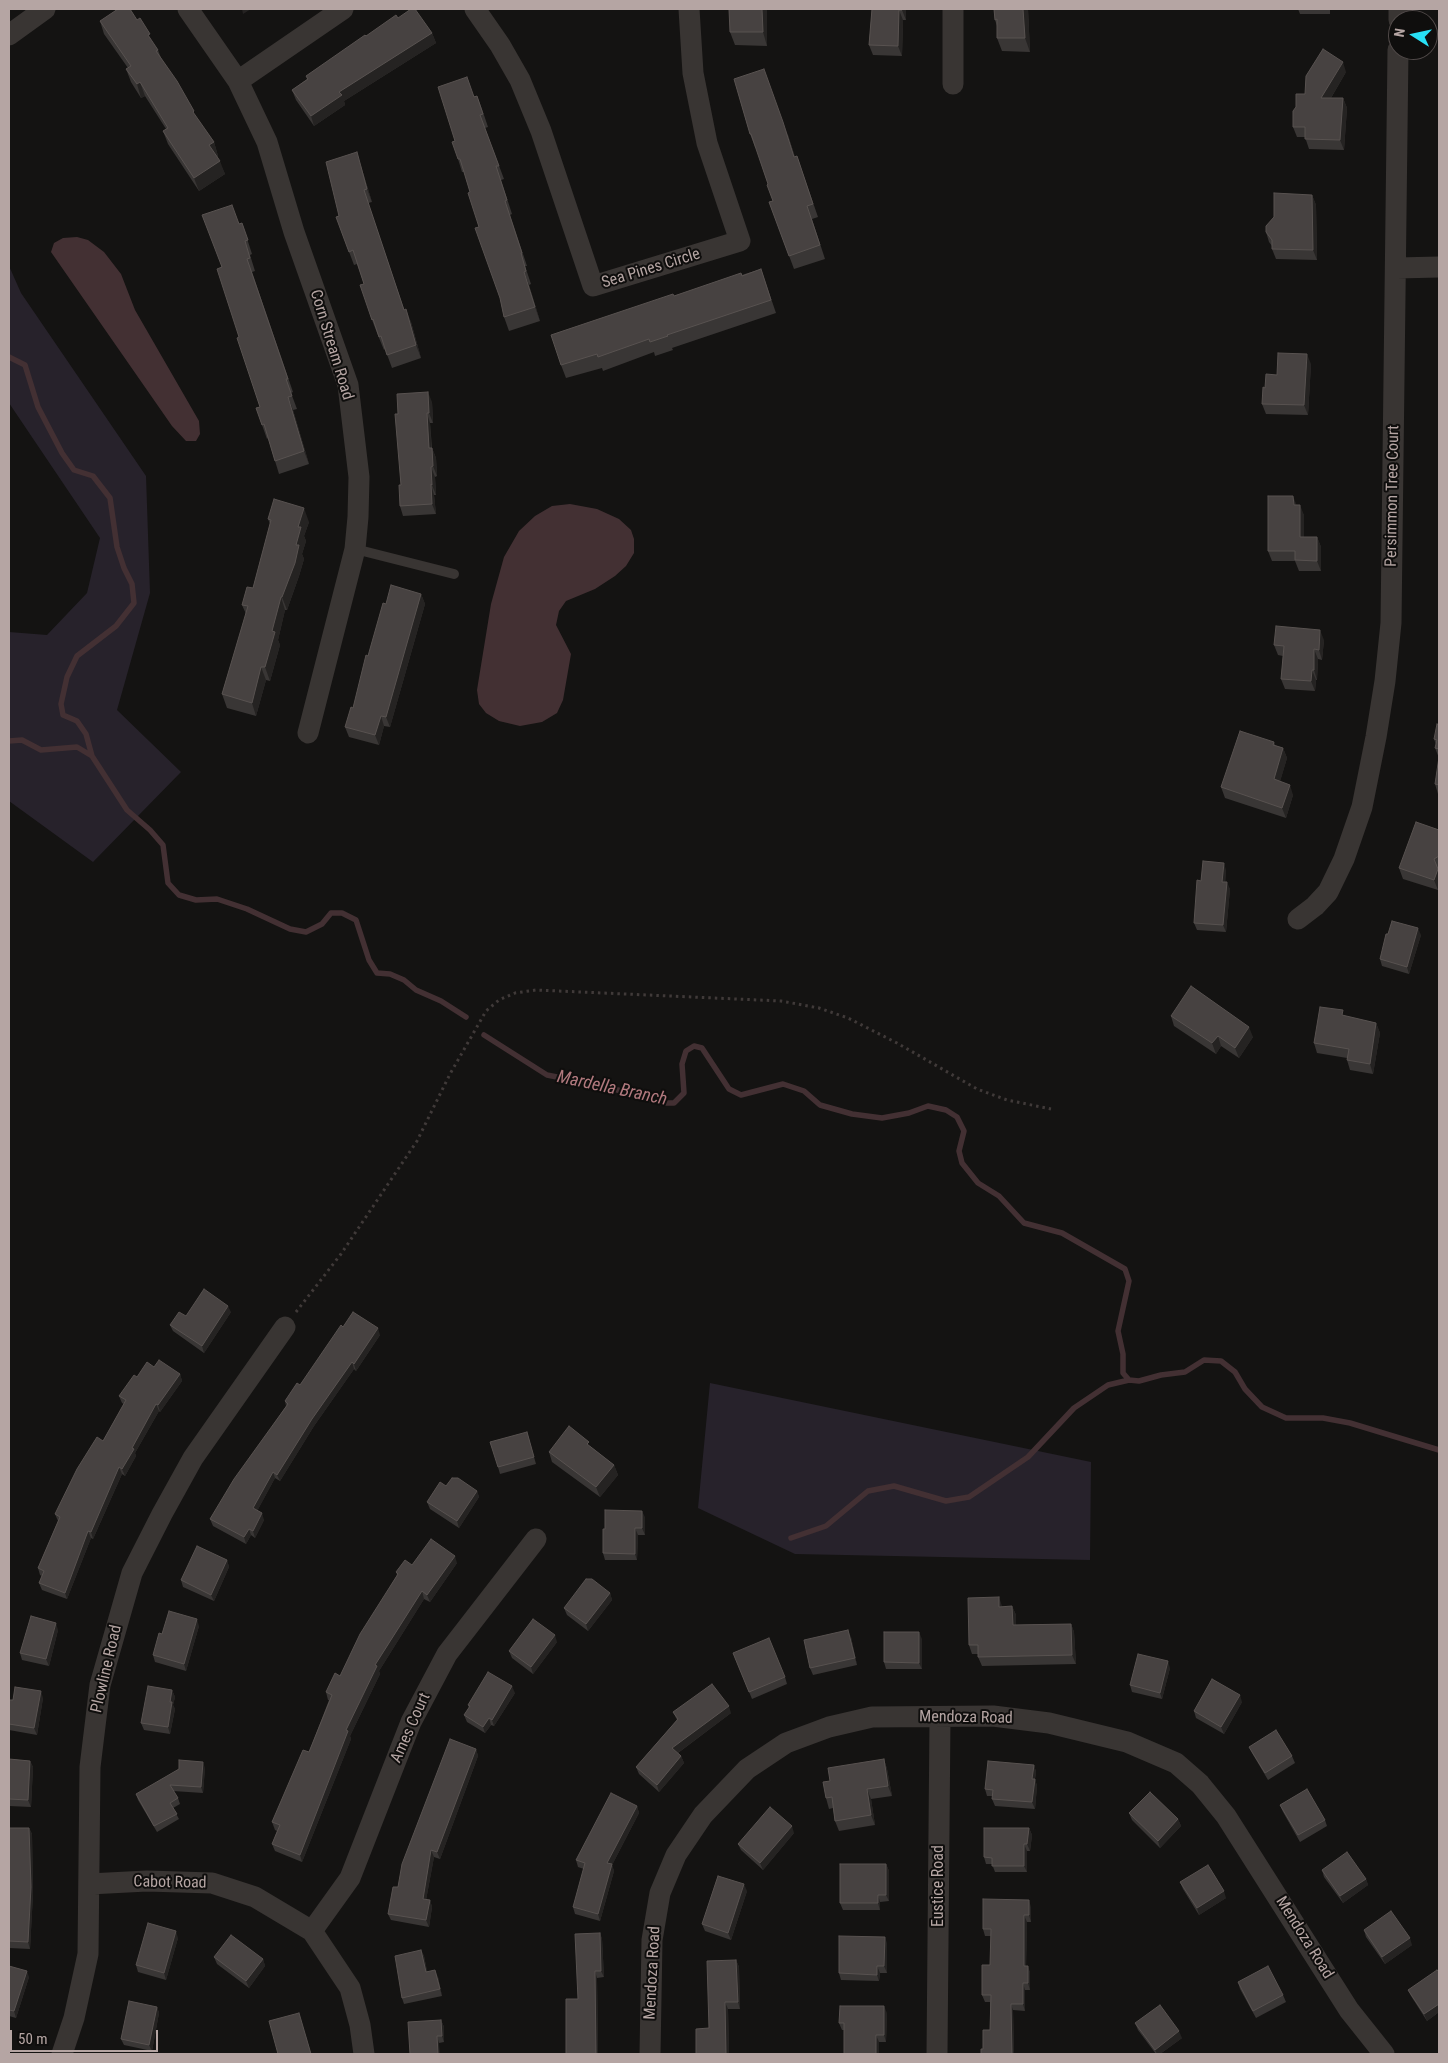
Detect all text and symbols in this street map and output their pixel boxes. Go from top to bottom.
north arrow [1388,10,1438,60]
text: N [1391,27,1408,38]
street label: Sea Pines Circle [599,245,703,293]
street label: Corn Stream Road [305,288,357,402]
street label: Persimmon Tree Court [1382,425,1404,567]
water label: Mardella Branch [555,1067,669,1111]
street label: Plowline Road [88,1623,126,1715]
street label: Ames Court [387,1690,435,1766]
street label: Mendoza Road [919,1708,1013,1728]
street label: Eustice Road [929,1845,949,1927]
street label: Cabot Road [133,1873,207,1893]
street label: Mendoza Road [1271,1893,1337,1983]
street label: Mendoza Road [641,1926,665,2020]
scale bar [12,2020,160,2052]
text: 50 m [18,2030,48,2048]

